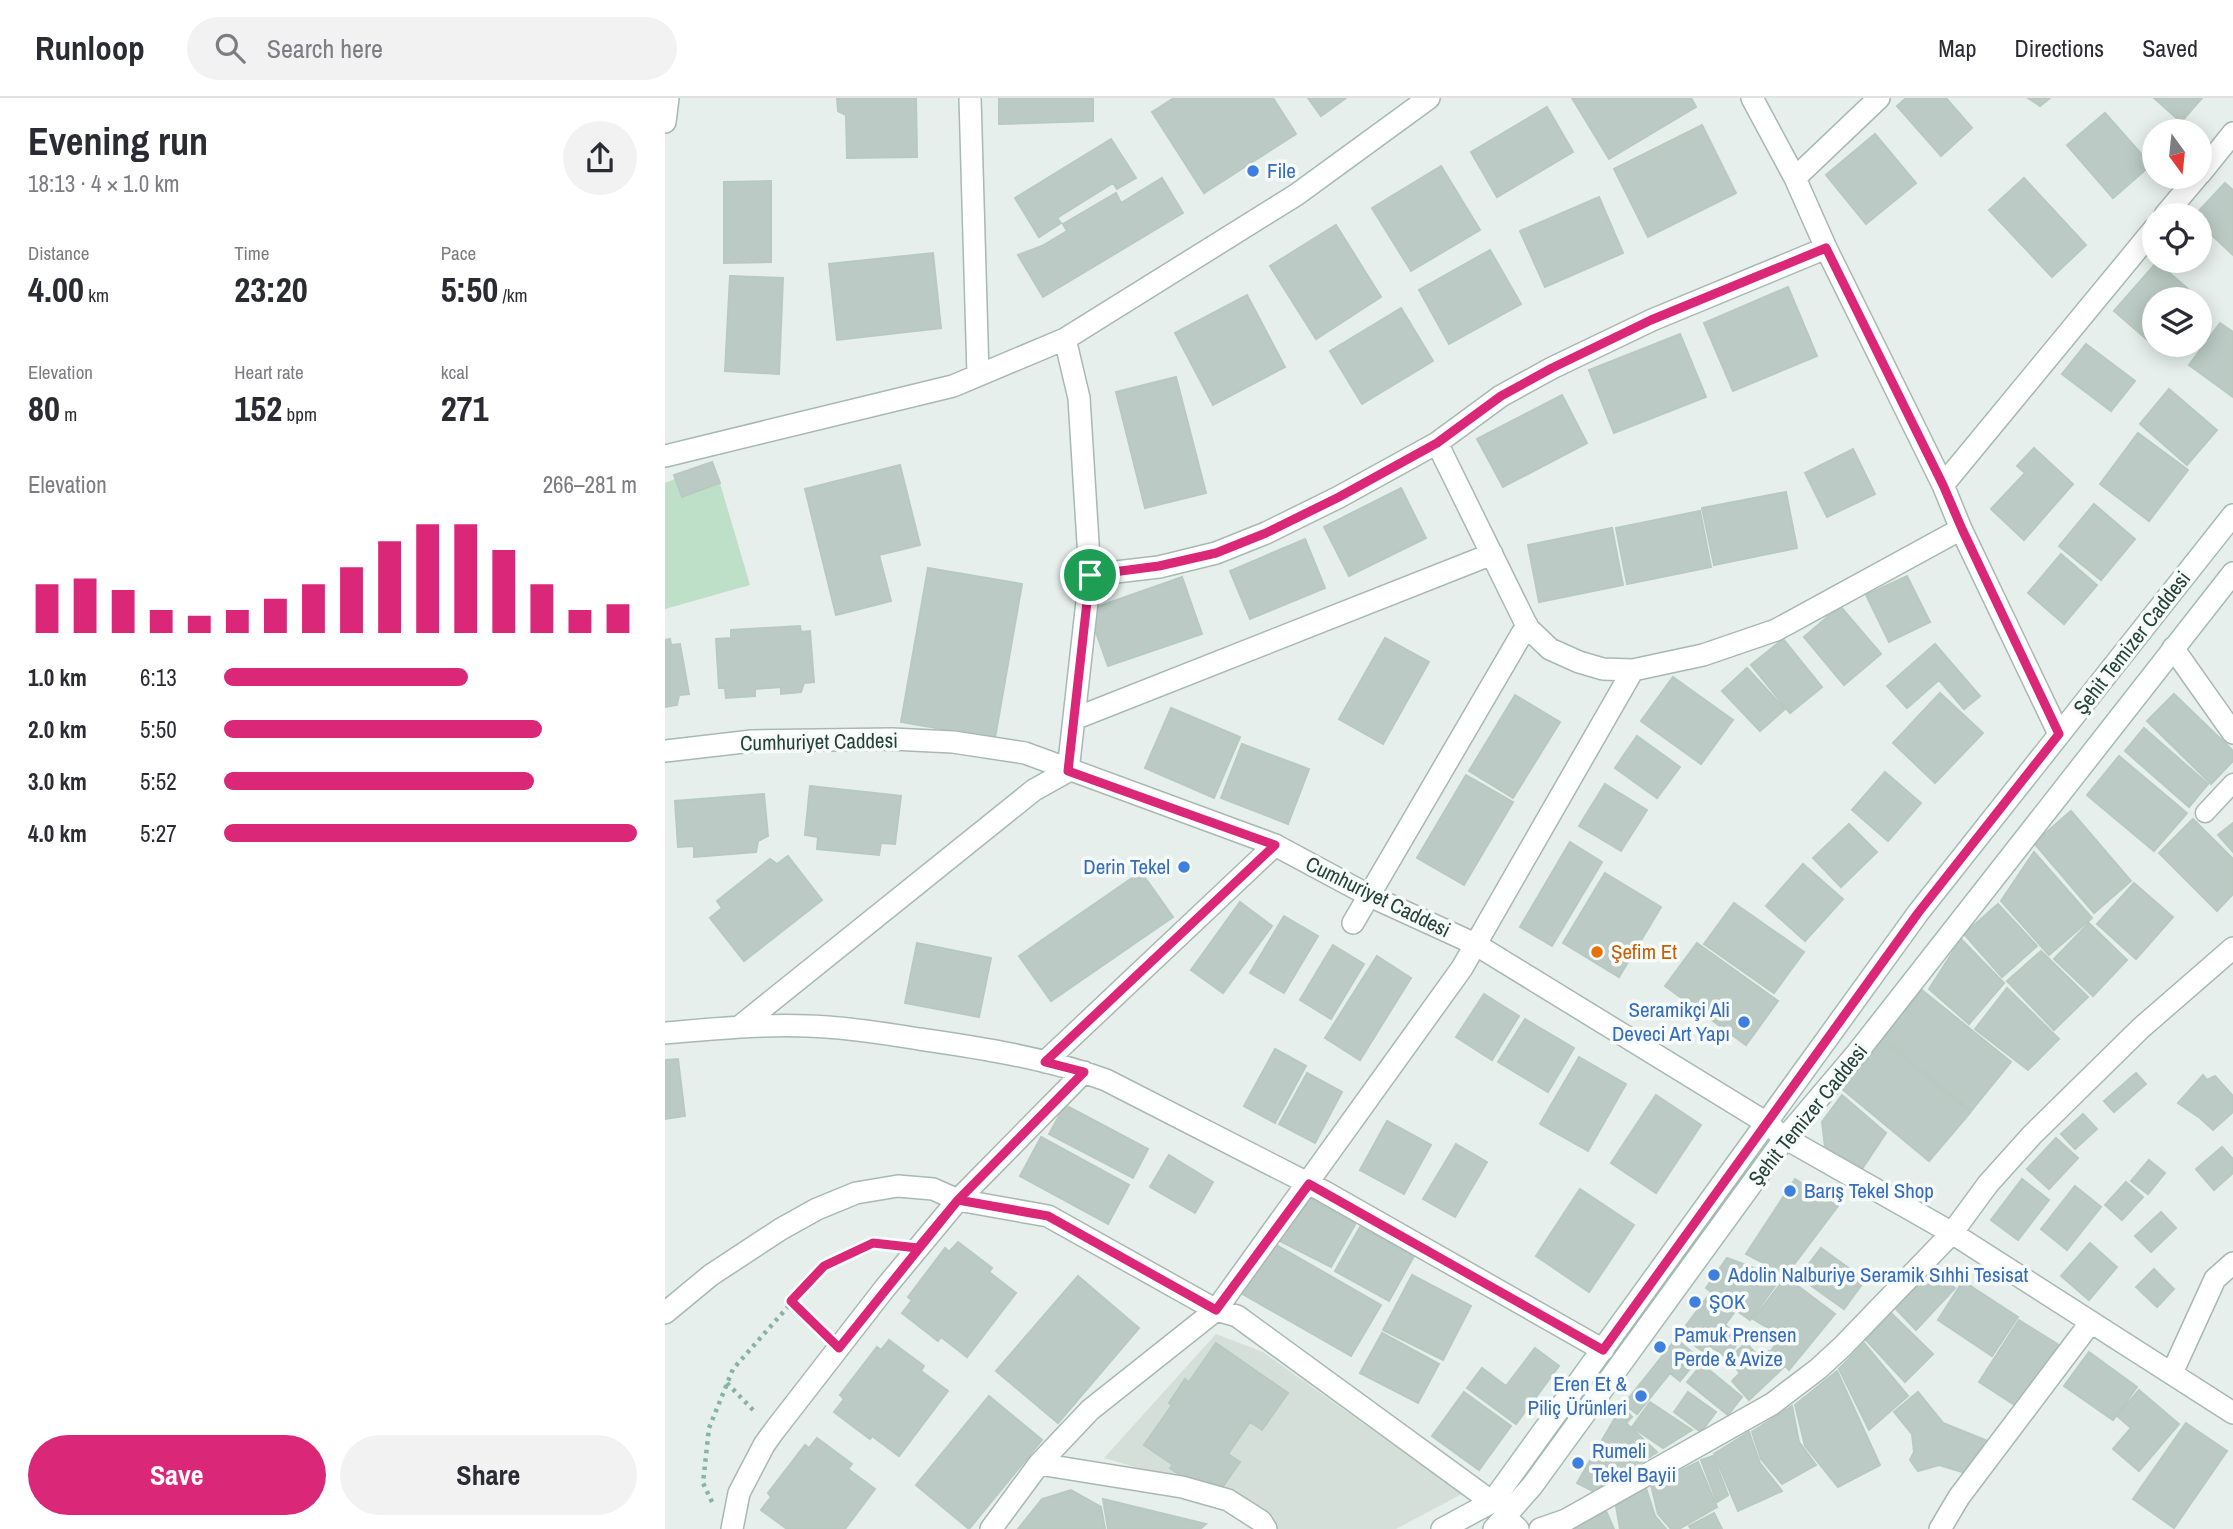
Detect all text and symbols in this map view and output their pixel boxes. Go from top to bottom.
search box [187,17,677,80]
text: Runloop [35,26,145,70]
icon: search [211,29,249,67]
text: Search here [267,31,383,66]
text: Map [1938,32,1976,64]
text: Directions [2014,32,2104,64]
text: Saved [2142,32,2198,64]
text: Evening run [28,116,208,167]
north arrow [2142,119,2212,189]
map controls [2142,119,2212,357]
button: share [563,121,637,195]
place label: File [1267,156,1296,185]
marker: File [1245,163,1261,179]
text: 18:13 · 4 × 1.0 km [28,168,180,199]
button: locate [2142,203,2212,273]
text: Distance [28,240,89,266]
text: Time [234,240,269,266]
text: Pace [441,240,476,266]
text: 4.00 [28,266,84,313]
text: 23:20 [234,266,308,313]
text: 5:50 [441,266,498,313]
text: km [84,282,109,308]
text: /km [498,282,528,308]
button: layers [2142,287,2212,357]
text: Elevation [28,359,93,385]
text: Heart rate [234,359,304,385]
text: kcal [441,359,468,385]
text: 80 [28,385,60,432]
text: 152 [234,385,282,432]
text: 271 [441,385,489,432]
text: m [60,401,77,427]
text: bpm [282,401,317,427]
text: Elevation [28,469,107,500]
text: 266–281 m [543,469,637,500]
pin [1060,545,1120,605]
icon: arrive [1071,556,1109,594]
street label: Şehit Temizer Caddesi [2066,565,2197,721]
text: 1.0 km [28,662,87,693]
text: 6:13 [140,662,177,693]
text: 2.0 km [28,714,87,745]
text: 5:50 [140,714,177,745]
street label: Cumhuriyet Caddesi [740,726,898,757]
text: 3.0 km [28,766,87,797]
text: 5:52 [140,766,177,797]
text: 4.0 km [28,818,87,849]
text: 5:27 [140,818,177,849]
street label: Cumhuriyet Caddesi [1301,849,1456,944]
place label: Derin Tekel [1083,852,1170,881]
marker: Derin Tekel [1176,859,1192,875]
place label: Şefim Et [1611,937,1677,966]
marker: Şefim Et [1589,944,1605,960]
place label: Seramikçi Ali Deveci Art Yapı [1612,995,1730,1048]
marker: Seramikçi Ali Deveci Art Yapı [1736,1014,1752,1030]
street label: Şehit Temizer Caddesi [1741,1038,1874,1192]
place label: Barış Tekel Shop [1804,1176,1934,1205]
marker: Barış Tekel Shop [1782,1183,1798,1199]
place label: Adolin Nalburiye Seramik Sıhhi Tesisat [1727,1260,2028,1289]
marker: Adolin Nalburiye Seramik Sıhhi Tesisat [1706,1267,1722,1283]
place label: ŞOK [1709,1287,1746,1316]
marker: ŞOK [1687,1294,1703,1310]
place label: Pamuk Prensen Perde & Avize [1674,1320,1797,1373]
marker: Pamuk Prensen Perde & Avize [1652,1339,1668,1355]
place label: Eren Et & Piliç Ürünleri [1527,1369,1628,1422]
marker: Eren Et & Piliç Ürünleri [1633,1388,1649,1404]
button: Save [28,1435,326,1515]
button: Share [340,1435,637,1515]
place label: Rumeli Tekel Bayii [1592,1436,1676,1489]
marker: Rumeli Tekel Bayii [1570,1455,1586,1471]

